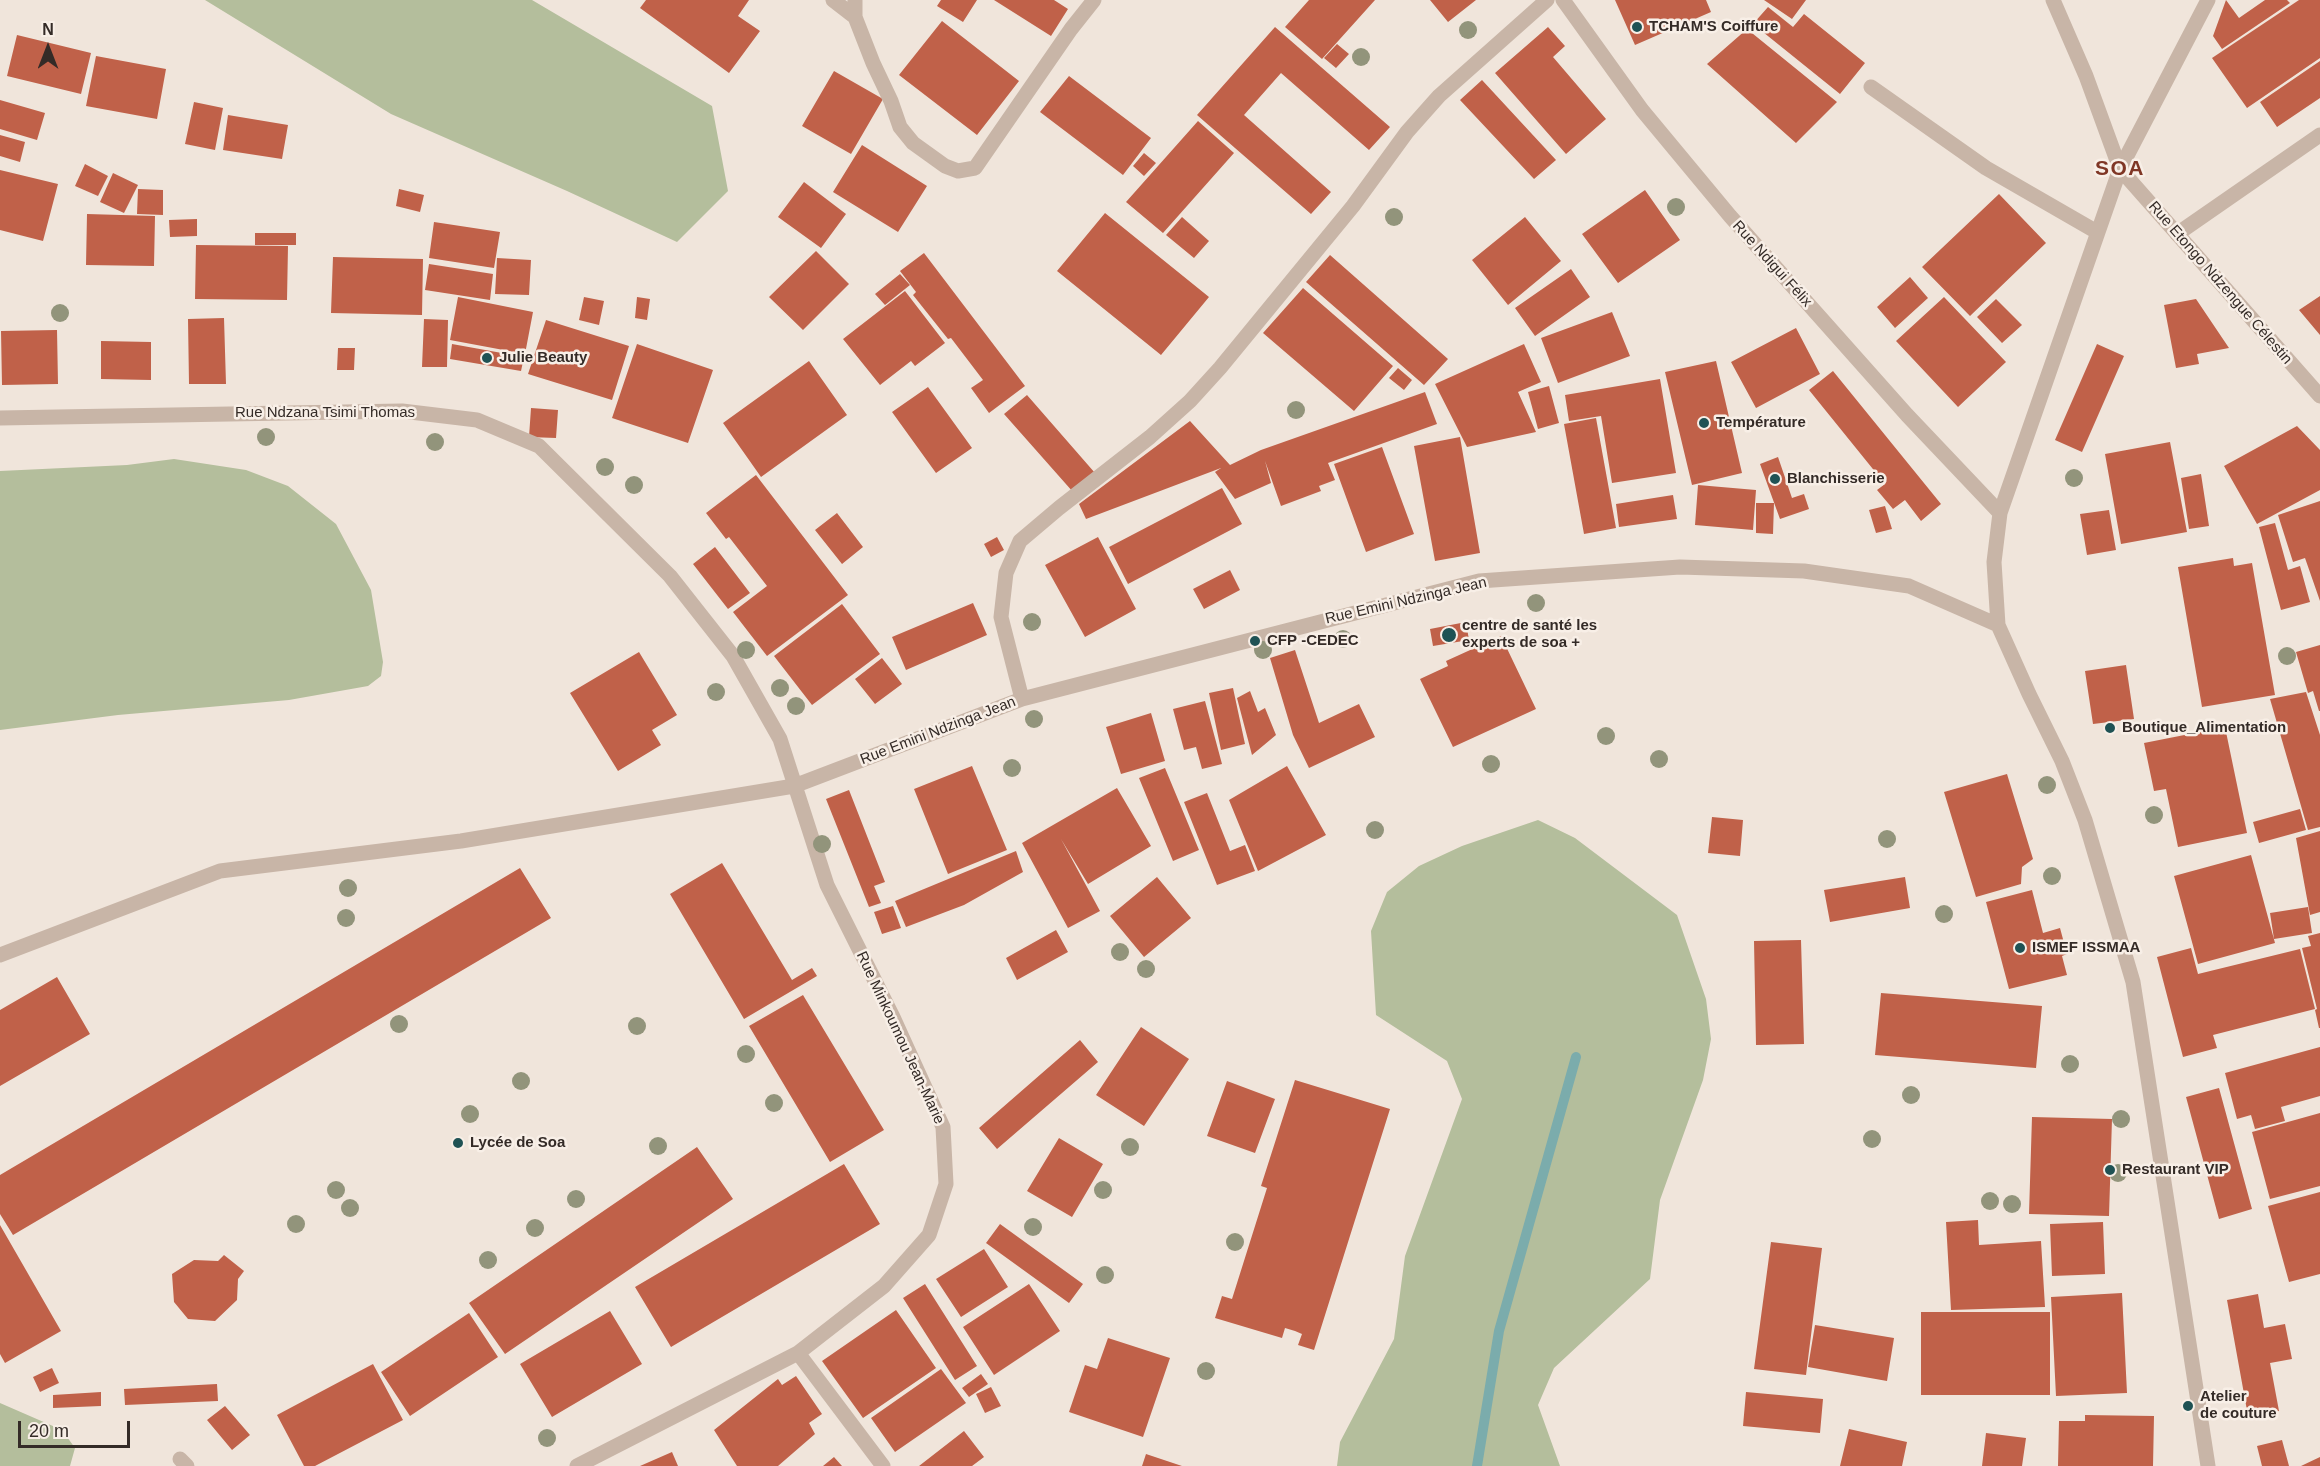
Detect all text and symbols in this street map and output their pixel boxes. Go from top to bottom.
north arrow [18,18,78,78]
place label: TCHAM'S Coiffure [1649,18,1778,36]
marker: TCHAM'S Coiffure [1630,20,1644,34]
text: N [42,21,54,38]
district label: SOA [2095,156,2145,182]
street label: Rue Etongo Ndzengue Célestin [2144,198,2296,368]
street label: Rue Ndigui Félix [1728,217,1816,311]
place label: Julie Beauty [499,349,587,367]
marker: Julie Beauty [480,351,494,365]
street label: Rue Ndzana Tsimi Thomas [235,404,415,422]
place label: Température [1716,414,1806,432]
marker: Température [1697,416,1711,430]
place label: Blanchisserie [1787,470,1885,488]
marker: Blanchisserie [1768,472,1782,486]
street label: Rue Emini Ndzinga Jean [1324,574,1488,628]
place label: centre de santé les experts de soa + [1462,617,1597,652]
marker: centre de santé les experts de soa + [1440,626,1458,644]
place label: CFP -CEDEC [1267,632,1359,650]
marker: CFP -CEDEC [1248,634,1262,648]
street label: Rue Emini Ndzinga Jean [858,693,1018,769]
place label: Boutique_Alimentation [2122,719,2286,737]
marker: Boutique_Alimentation [2103,721,2117,735]
place label: ISMEF ISSMAA [2032,939,2140,957]
marker: ISMEF ISSMAA [2013,941,2027,955]
street label: Rue Minkoumou Jean-Marie [852,949,948,1127]
place label: Lycée de Soa [470,1134,565,1152]
marker: Lycée de Soa [451,1136,465,1150]
place label: Restaurant VIP [2122,1161,2229,1179]
marker: Restaurant VIP [2103,1163,2117,1177]
place label: Atelier de couture [2200,1388,2277,1423]
marker: Atelier de couture [2181,1399,2195,1413]
scale bar [21,1409,134,1447]
text: 20 m [29,1421,69,1441]

